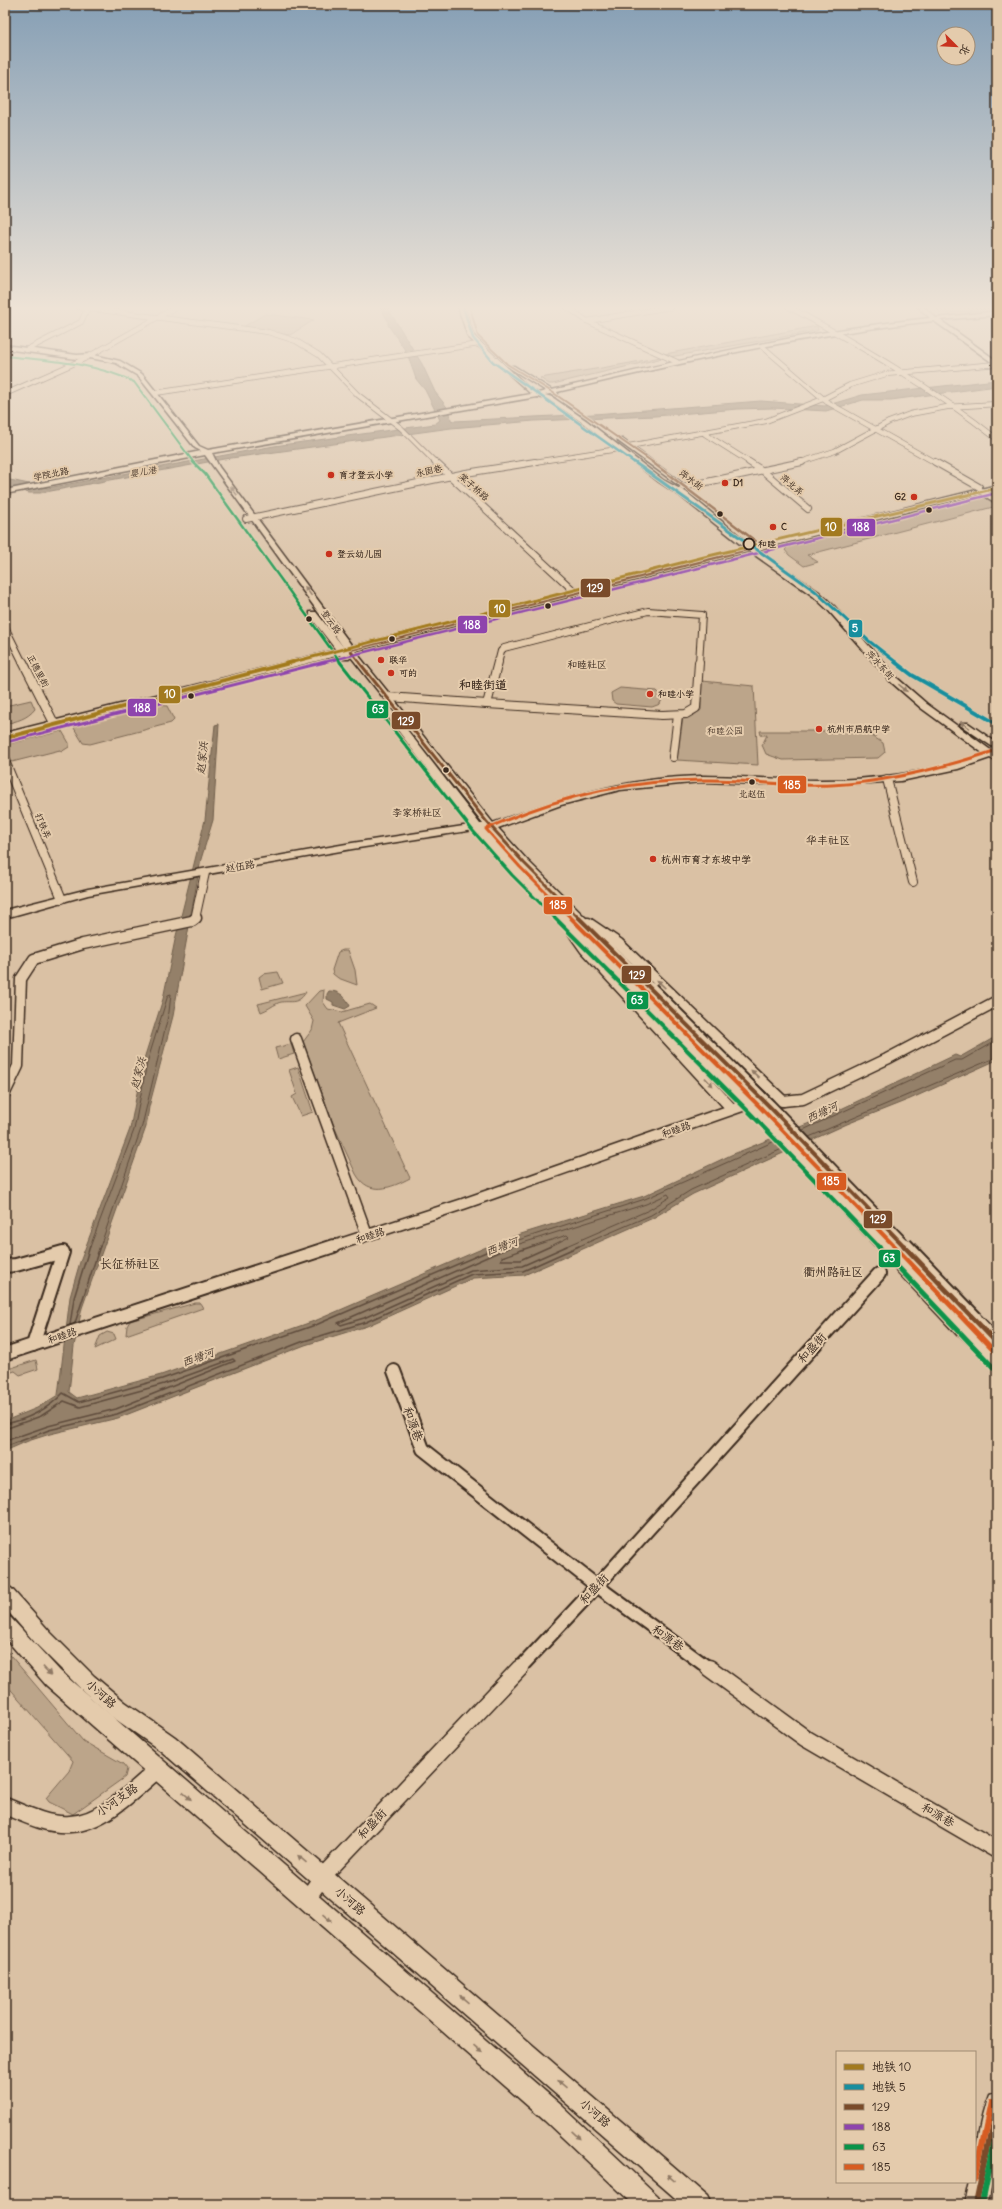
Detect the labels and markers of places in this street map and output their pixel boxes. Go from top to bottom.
place label: 育才登云小学 [339,469,393,480]
marker: 育才登云小学 [326,470,336,480]
place label: D1 [733,477,743,488]
marker: D1 [720,478,730,488]
place label: G2 [895,491,906,502]
marker: G2 [909,492,919,502]
unlabelled marker [924,505,934,515]
unlabelled marker [715,509,725,519]
place label: C [781,521,787,532]
marker: C [768,522,778,532]
marker: 和睦 [742,537,756,551]
place label: 和睦 [758,538,777,549]
place label: 登云幼儿园 [337,548,382,559]
marker: 登云幼儿园 [324,549,334,559]
unlabelled marker [543,601,553,611]
unlabelled marker [304,614,314,624]
unlabelled marker [387,634,397,644]
place label: 联华 [389,654,407,665]
marker: 联华 [376,655,386,665]
place label: 可的 [399,667,417,678]
marker: 可的 [386,668,396,678]
place label: 和睦小学 [658,688,694,699]
marker: 和睦小学 [645,689,655,699]
unlabelled marker [186,691,196,701]
place label: 杭州市启航中学 [827,723,890,734]
marker: 杭州市启航中学 [814,724,824,734]
unlabelled marker [441,765,451,775]
marker: 北赵伍 [747,777,757,787]
place label: 北赵伍 [738,788,766,799]
place label: 杭州市育才东坡中学 [661,853,751,866]
marker: 杭州市育才东坡中学 [648,854,658,864]

